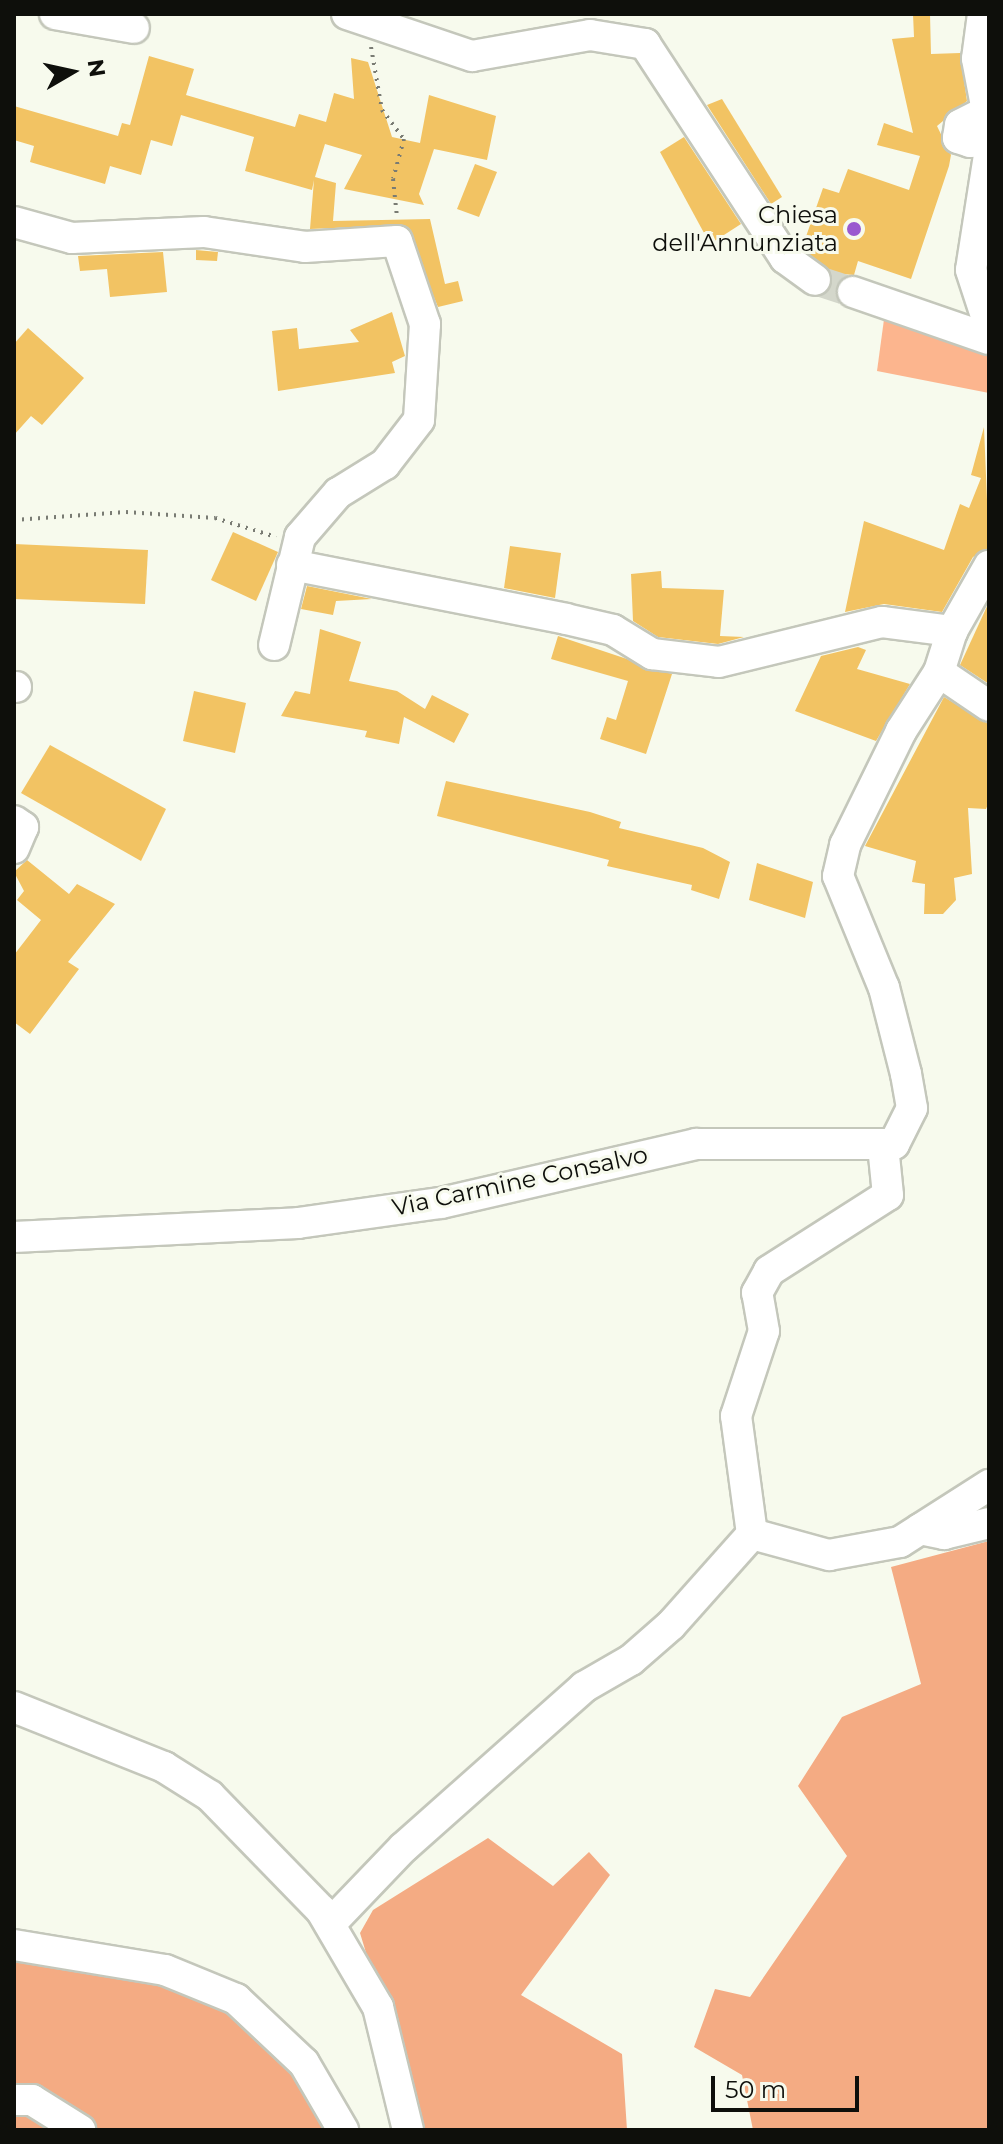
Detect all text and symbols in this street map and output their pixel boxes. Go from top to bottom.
north arrow [32,32,112,112]
text: N [81,57,111,79]
place label: Chiesa dell'Annunziata [652,201,838,257]
marker: Chiesa dell'Annunziata [845,220,863,238]
street label: Via Carmine Consalvo [390,1140,650,1222]
scale bar [715,2060,863,2110]
text: 50 m [725,2075,786,2104]

